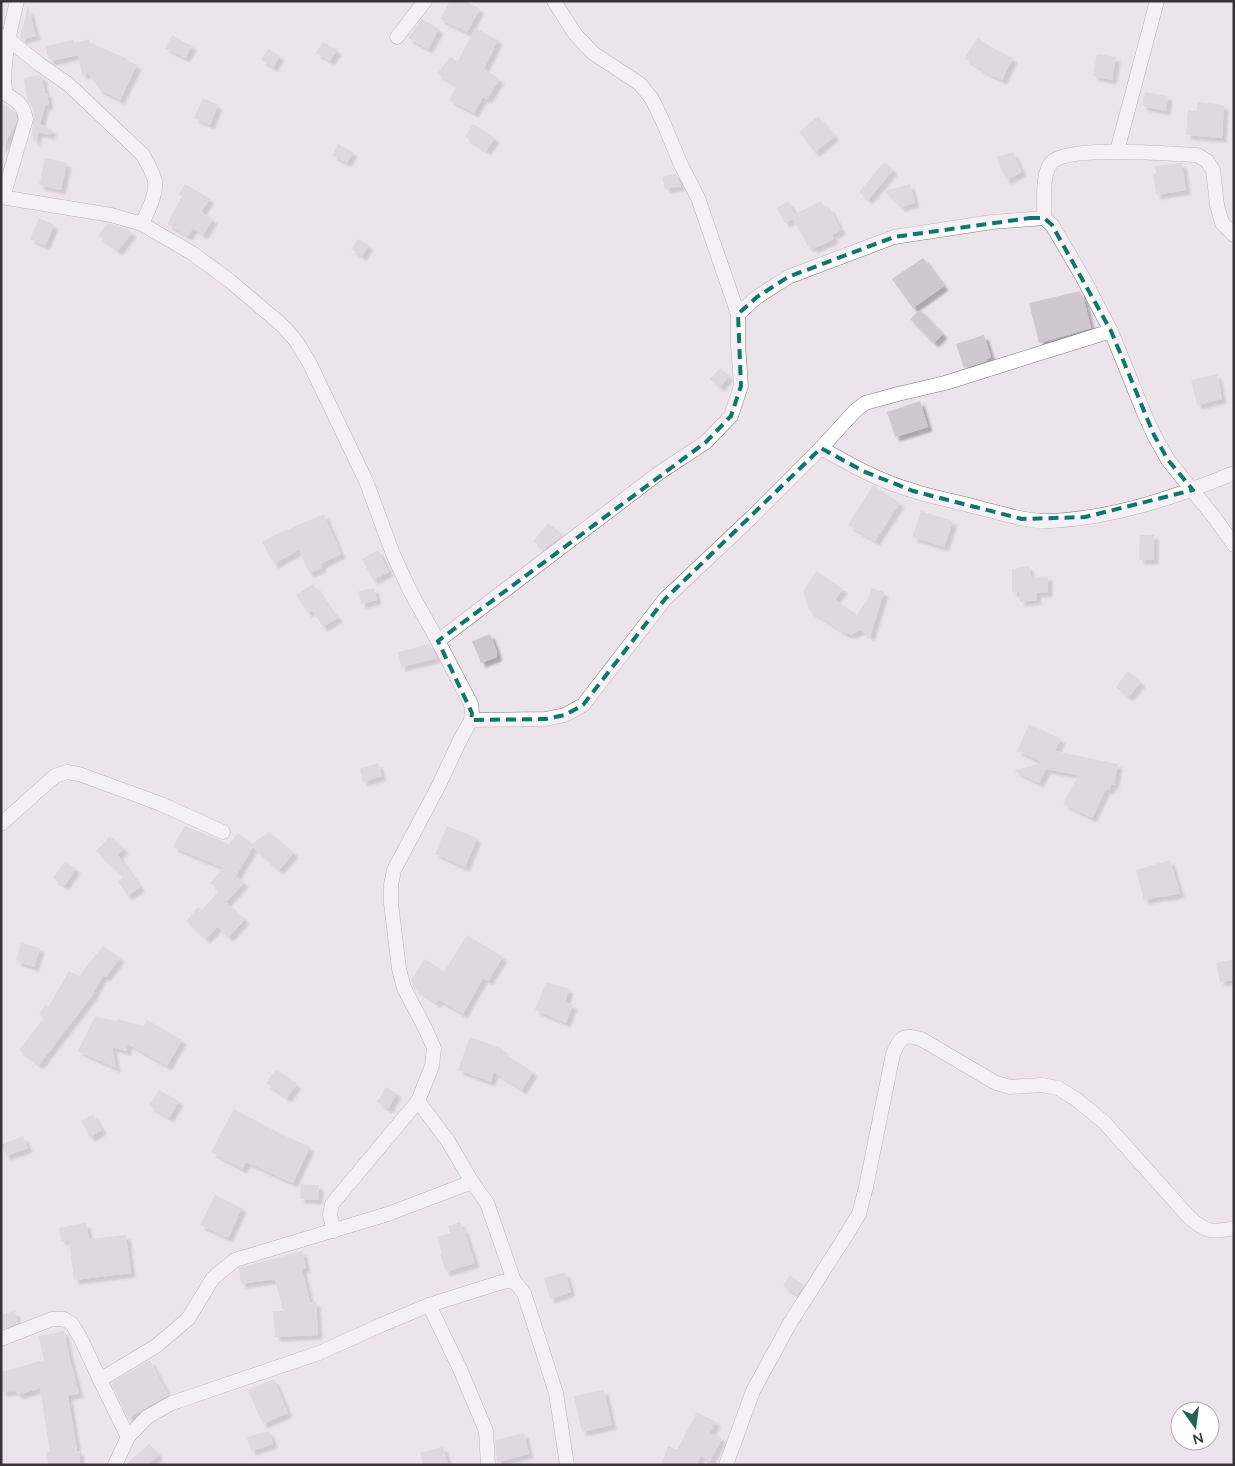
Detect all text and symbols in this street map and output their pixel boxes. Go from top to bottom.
north arrow [1170,1401,1220,1451]
text: N [1191,1428,1205,1449]

